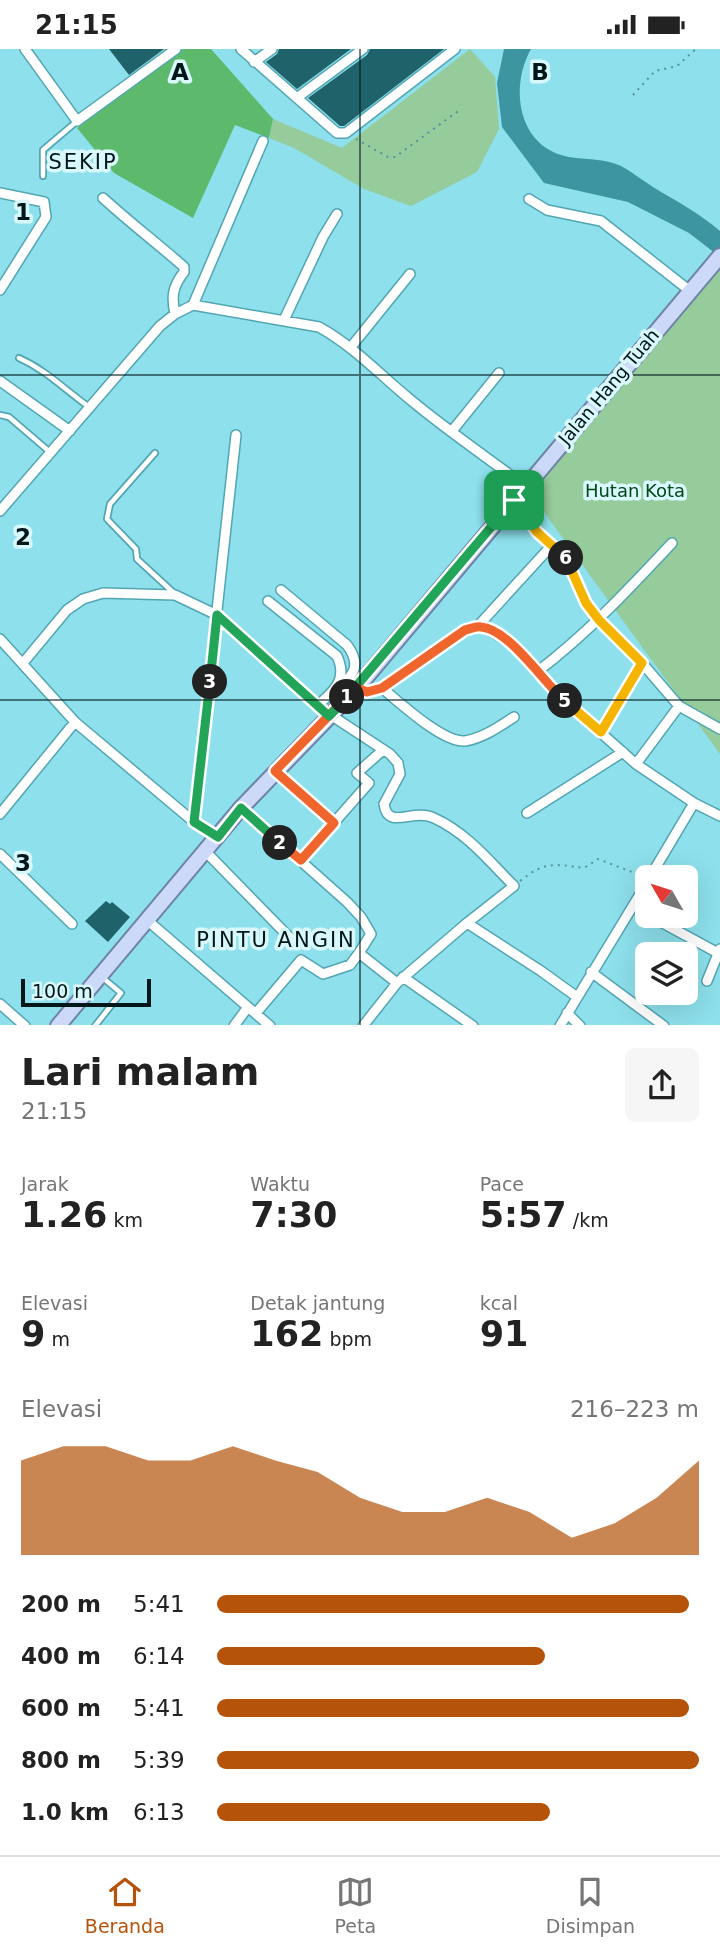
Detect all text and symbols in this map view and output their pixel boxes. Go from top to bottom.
text: 21:15 [35,10,118,40]
text: A [171,59,189,85]
text: B [531,59,549,85]
district label: SEKIP [48,150,118,174]
text: 1 [15,199,31,225]
street label: Jalan Hang Tuah [553,324,663,450]
pin [484,470,544,530]
park label: Hutan Kota [585,480,685,501]
icon: arrive [495,481,533,519]
text: 2 [15,524,31,550]
pin: 6 [548,540,584,575]
text: 6 [559,546,572,568]
pin: 3 [192,665,228,699]
text: 3 [203,670,216,692]
pin: 1 [330,679,364,715]
pin: 5 [548,683,582,719]
text: 1 [340,685,353,707]
text: 5 [558,689,571,711]
pin: 2 [262,825,298,861]
text: 2 [273,831,286,853]
text: 3 [15,850,31,876]
north arrow [635,865,698,927]
map controls [635,865,698,1005]
district label: PINTU ANGIN [196,928,356,952]
button: layers [635,942,698,1005]
scale bar [21,977,150,1008]
text: 100 m [32,980,93,1002]
button: share [625,1048,699,1122]
text: Lari malam [21,1050,259,1094]
text: 21:15 [21,1098,87,1124]
text: Jarak [21,1173,69,1195]
text: Waktu [250,1173,310,1195]
text: Pace [480,1173,524,1195]
text: 1.26 [21,1195,107,1235]
text: 7:30 [250,1195,337,1235]
text: 5:57 [480,1195,567,1235]
text: km [107,1209,143,1231]
text: /km [567,1209,609,1231]
text: Elevasi [21,1292,88,1314]
text: Detak jantung [250,1292,385,1314]
text: kcal [480,1292,518,1314]
text: 9 [21,1314,45,1354]
text: 162 [250,1314,323,1354]
text: 91 [480,1314,528,1354]
text: m [45,1328,70,1350]
text: bpm [323,1328,372,1350]
text: Elevasi [21,1396,102,1422]
text: 216–223 m [570,1396,699,1422]
text: 200 m [21,1591,101,1617]
text: 5:41 [133,1591,185,1617]
text: 400 m [21,1643,101,1669]
text: 6:14 [133,1643,185,1669]
text: 600 m [21,1695,101,1721]
text: 5:41 [133,1695,185,1721]
text: 800 m [21,1747,101,1773]
text: 5:39 [133,1747,185,1773]
text: 1.0 km [21,1799,109,1825]
text: 6:13 [133,1799,185,1825]
tab: Beranda [85,1873,165,1937]
tab: Peta [335,1873,376,1937]
tab: Disimpan [546,1873,635,1937]

